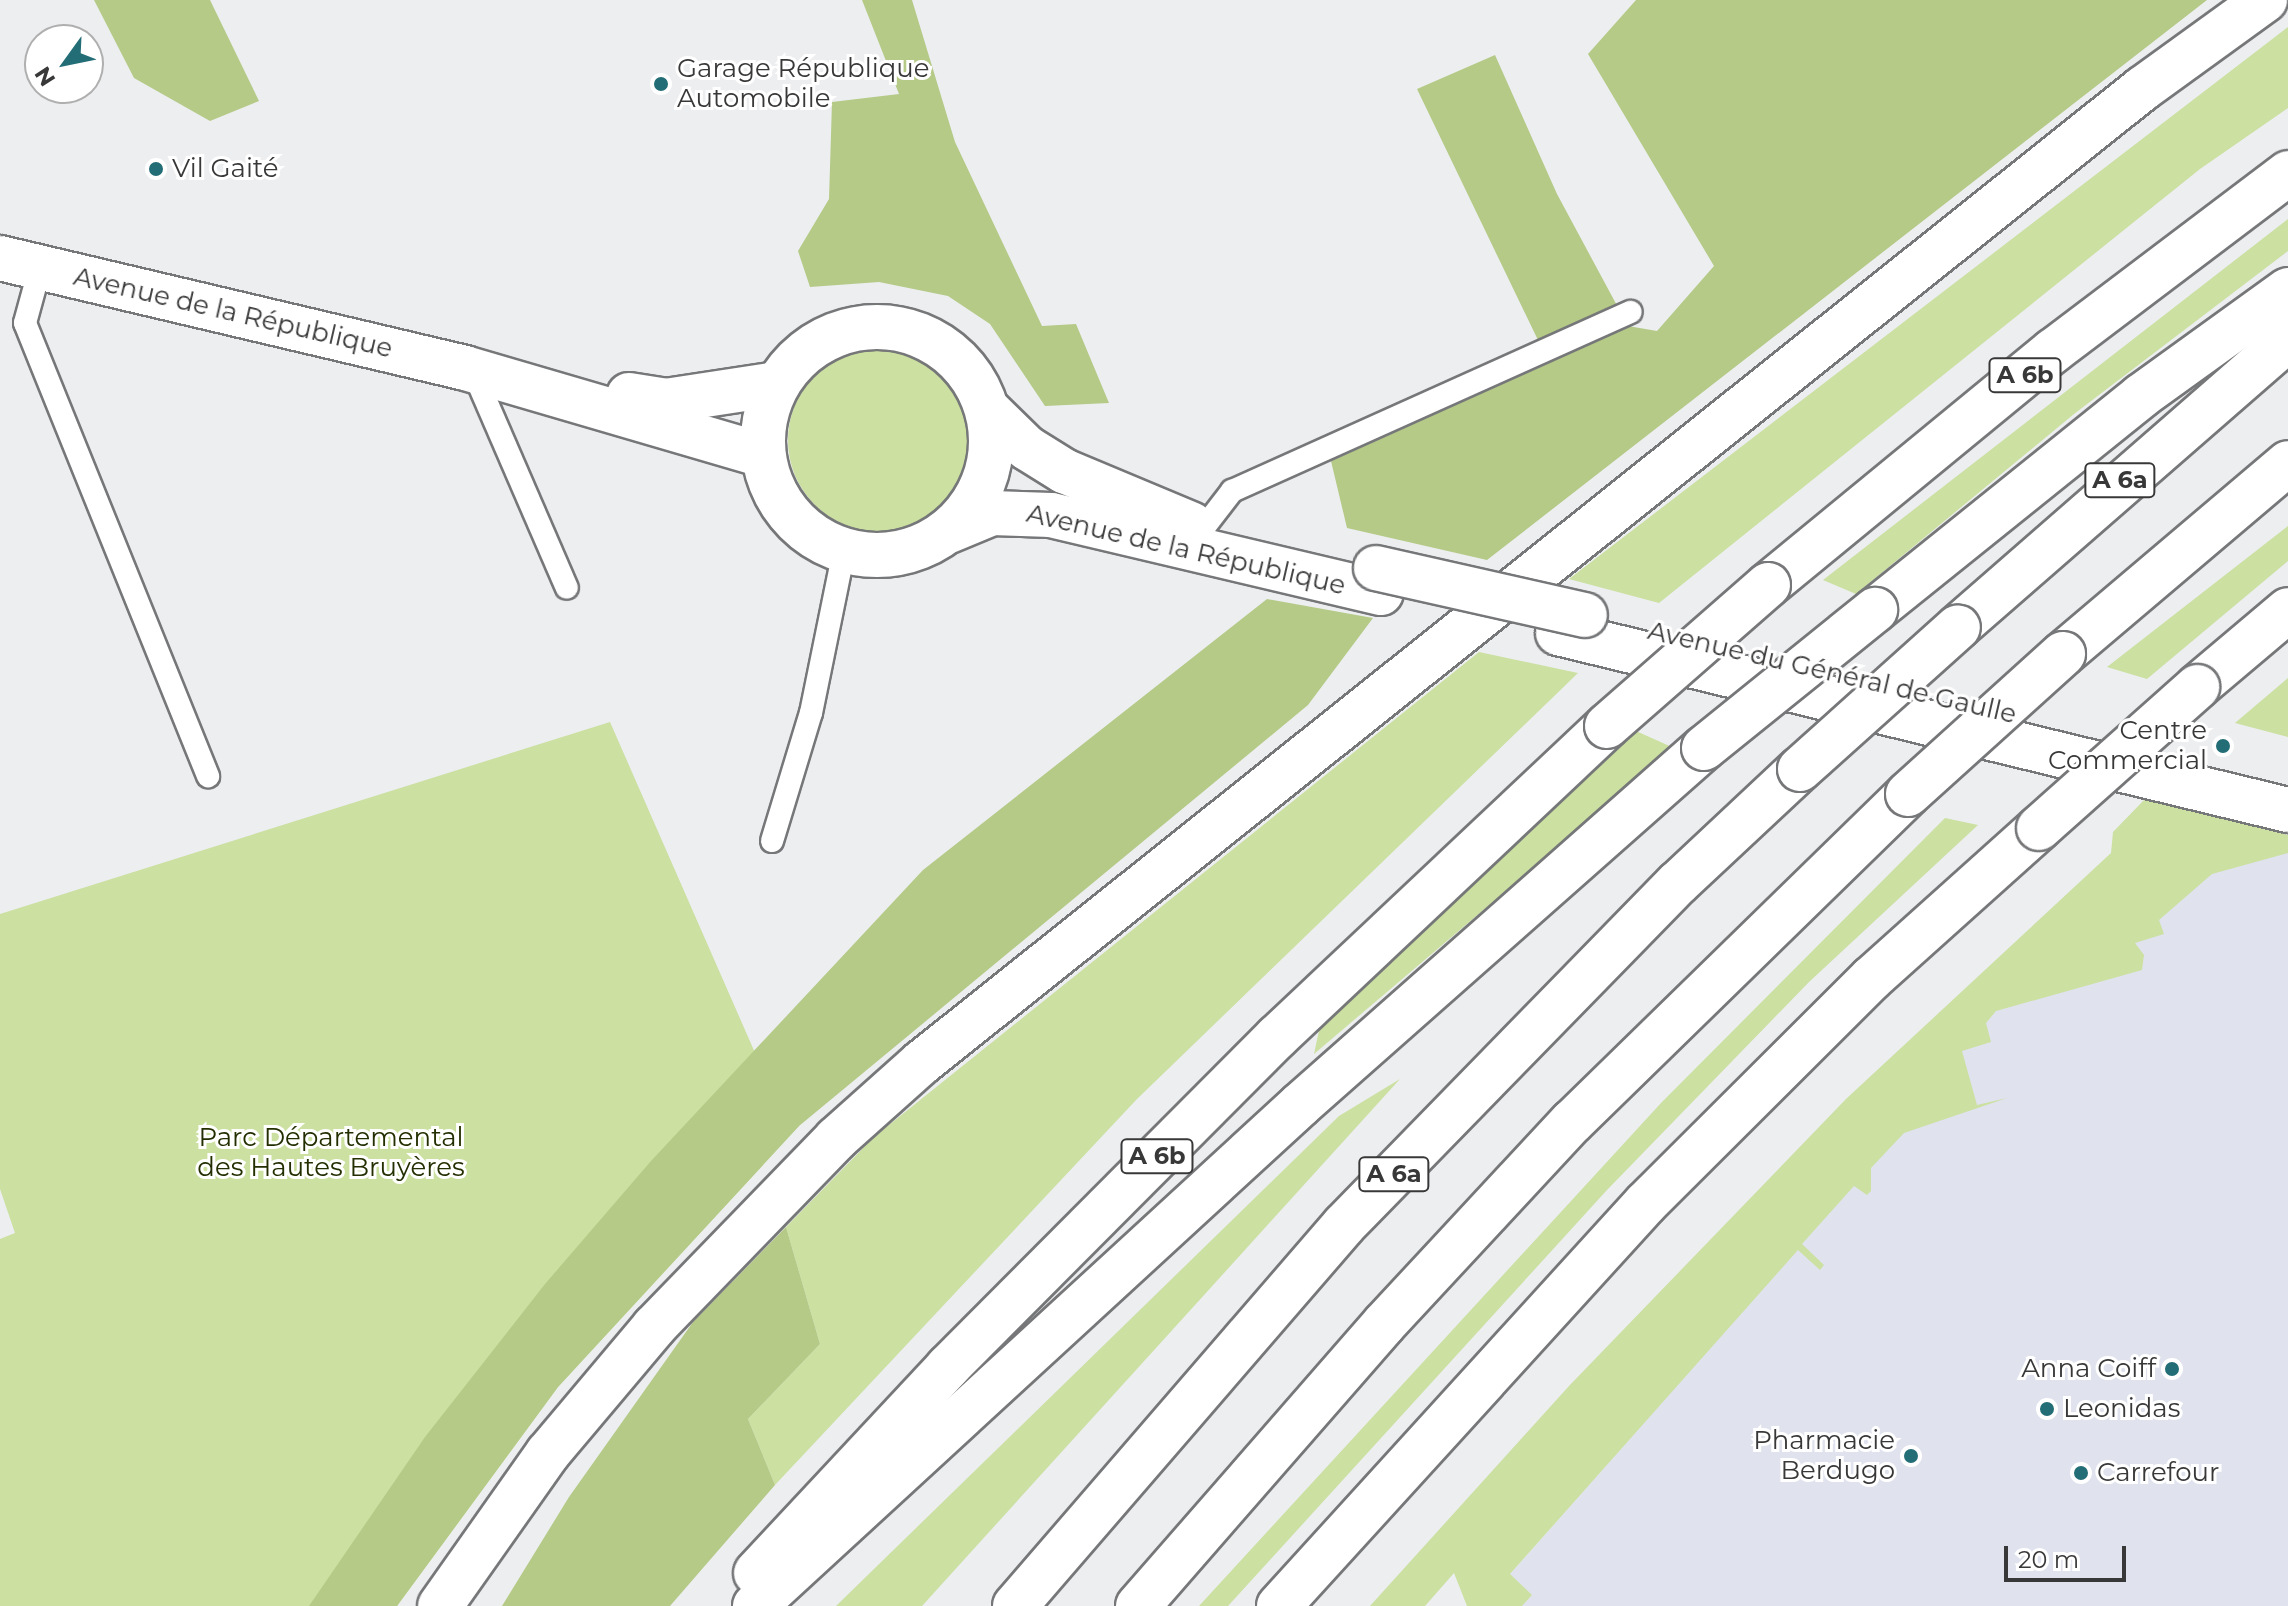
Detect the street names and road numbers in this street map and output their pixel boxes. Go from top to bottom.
street label: Avenue de la République [71,261,395,365]
road number: A 6b [1987,355,2063,395]
road number: A 6a [2084,460,2156,500]
street label: Avenue de la République [1024,498,1348,602]
street label: Avenue du Général de Gaulle [1645,615,2019,731]
road number: A 6b [1119,1136,1195,1176]
road number: A 6a [1358,1154,1430,1194]

